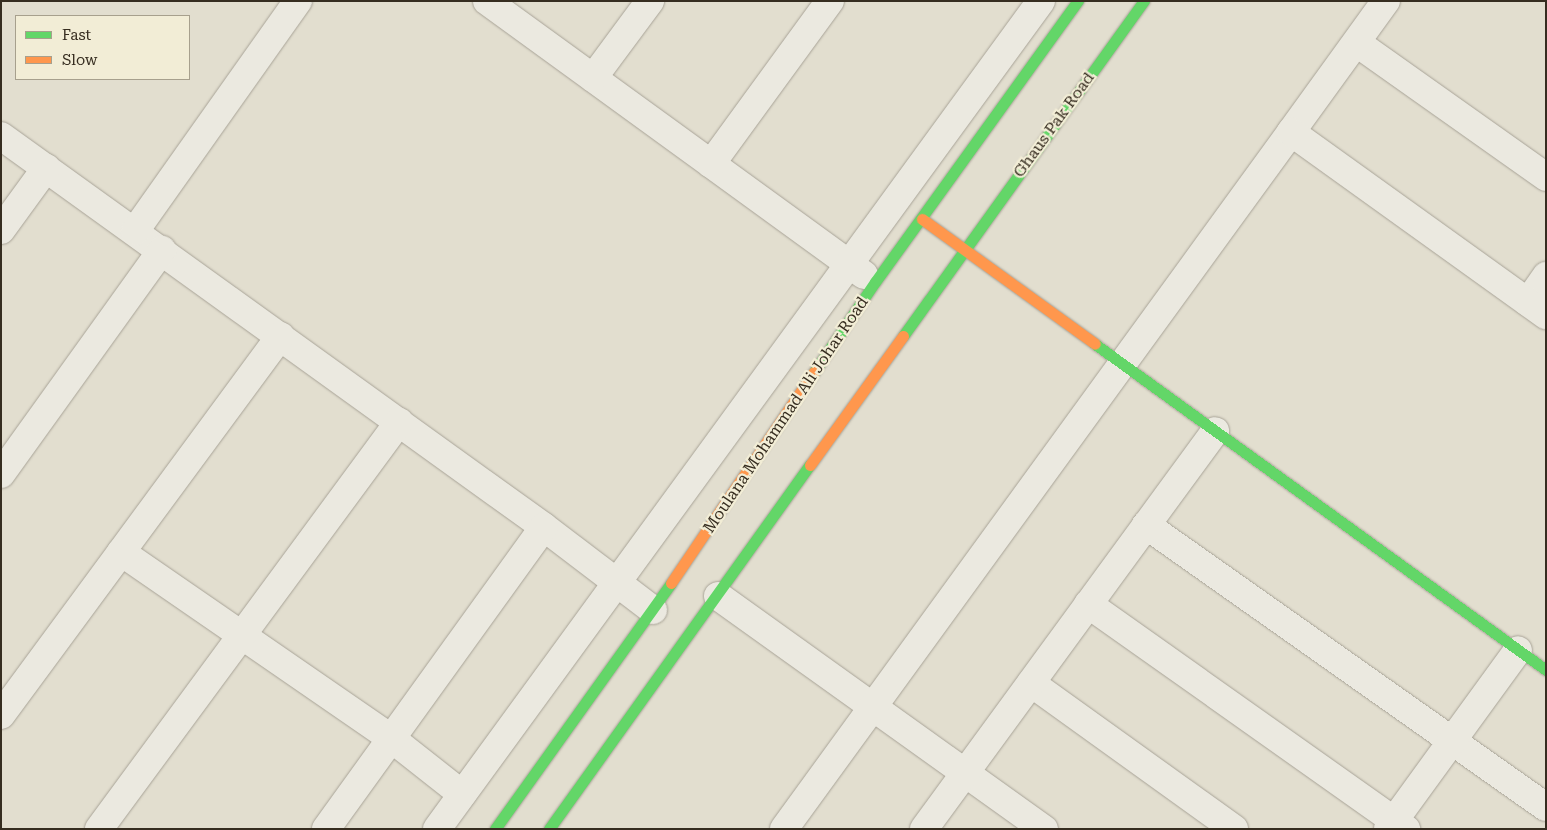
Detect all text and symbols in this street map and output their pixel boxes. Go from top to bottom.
legend [15,15,190,80]
text: Fast [62,26,91,44]
text: Slow [62,51,97,69]
street label: Ghaus Pak Road [1010,69,1098,181]
street label: Moulana Mohammad Ali Johar Road [700,293,872,537]

